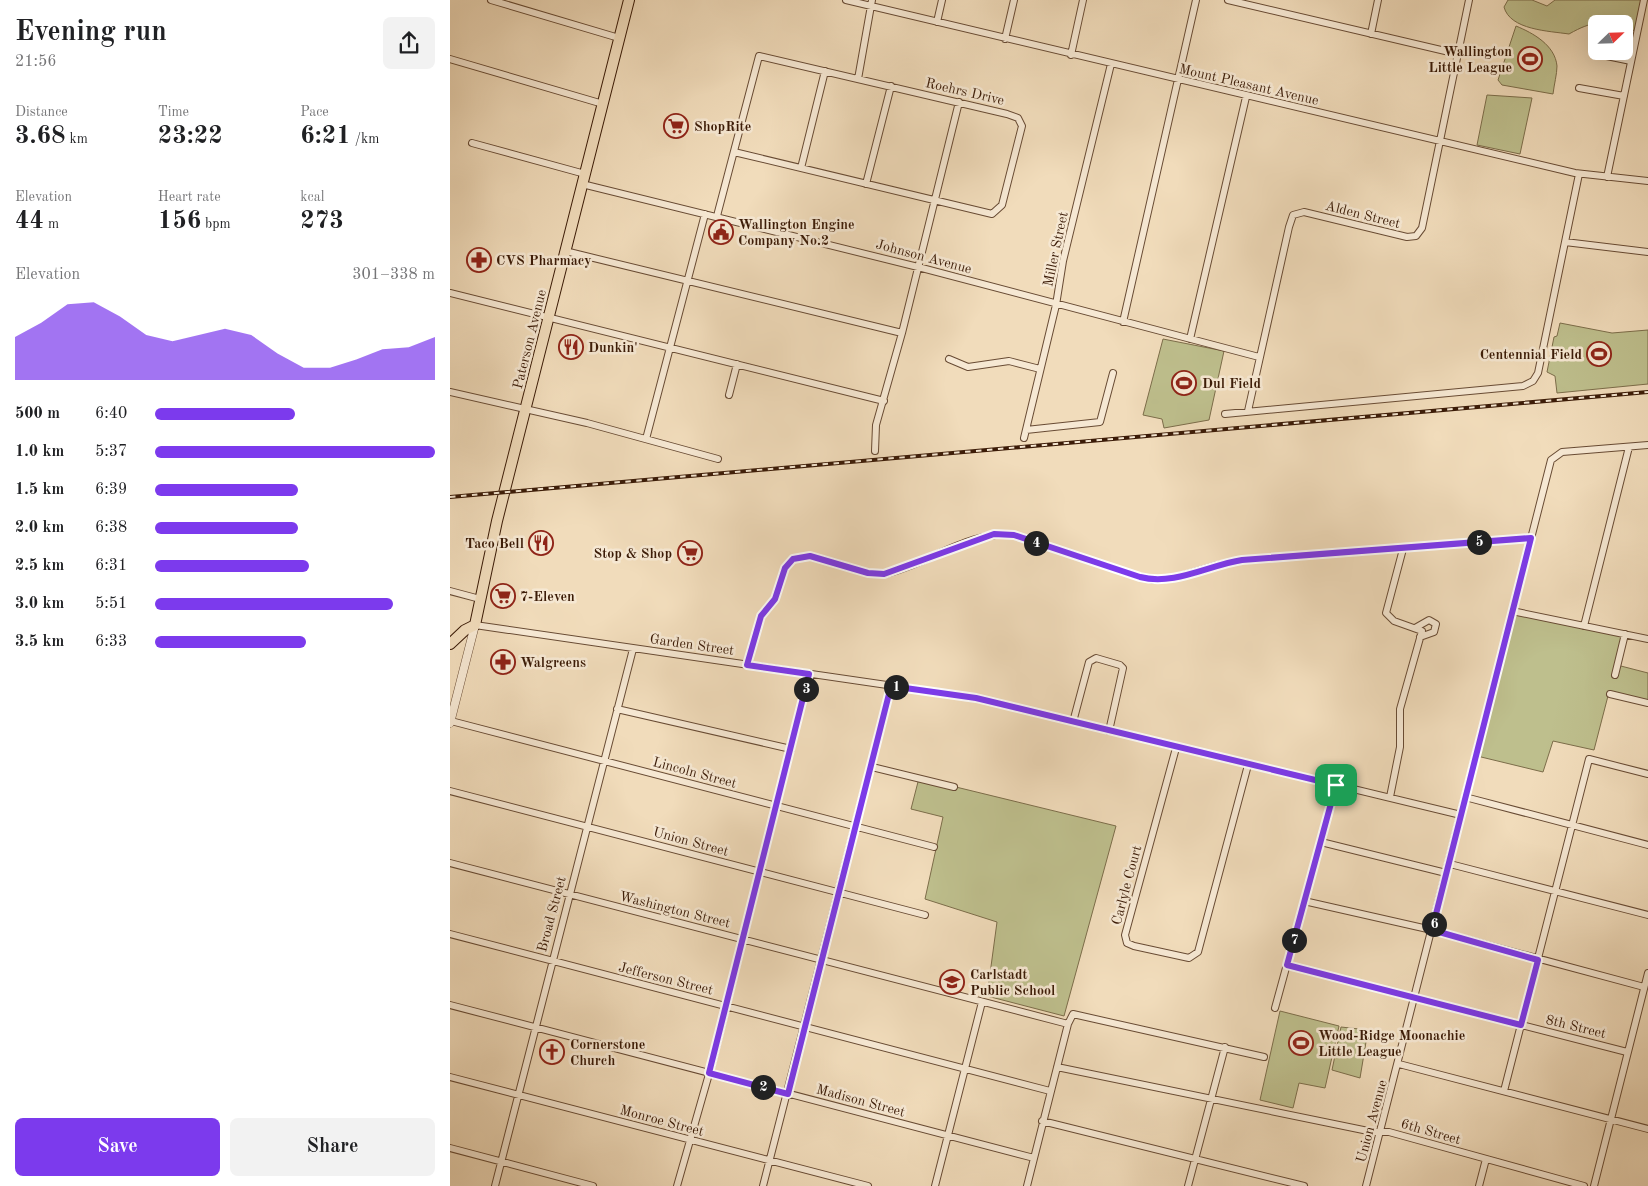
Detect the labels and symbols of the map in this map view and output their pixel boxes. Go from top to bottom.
north arrow [1588,15,1632,60]
place label: Wallington Little League [1428,45,1512,75]
sports icon: Wallington Little League [1517,46,1543,72]
street label: Mount Pleasant Avenue [1178,62,1320,108]
street label: Roehrs Drive [924,76,1006,108]
supermarket icon: ShopRite [663,113,689,139]
place label: ShopRite [694,120,751,134]
street label: Alden Street [1324,199,1402,231]
street label: Miller Street [1041,210,1071,288]
place label: Wallington Engine Company No.2 [738,218,855,248]
public building icon: Wallington Engine Company No.2 [708,219,734,245]
street label: Johnson Avenue [874,237,973,276]
pharmacy icon: CVS Pharmacy [466,247,492,273]
place label: CVS Pharmacy [496,254,592,268]
street label: Paterson Avenue [511,288,549,390]
restaurant icon: Dunkin' [558,334,584,360]
place label: Dunkin' [588,341,638,355]
sports icon: Centennial Field [1586,341,1612,367]
place label: Centennial Field [1480,348,1582,362]
sports icon: Dul Field [1171,370,1197,396]
place label: Dul Field [1202,377,1261,391]
restaurant icon: Taco Bell [528,530,554,556]
pin: 4 [1024,530,1048,556]
pin: 5 [1466,530,1492,554]
place label: Taco Bell [465,537,524,551]
supermarket icon: Stop & Shop [677,540,703,566]
place label: Stop & Shop [594,547,672,561]
supermarket icon: 7-Eleven [490,583,516,609]
place label: 7-Eleven [520,590,575,604]
street label: Garden Street [649,632,735,658]
pharmacy icon: Walgreens [490,649,516,675]
place label: Walgreens [520,656,586,670]
pin: 1 [884,674,908,700]
pin: 3 [794,676,818,702]
street label: Lincoln Street [651,755,738,791]
pin [1315,764,1357,806]
street label: Union Street [651,825,730,859]
street label: Carlyle Court [1110,844,1144,927]
street label: Broad Street [535,875,569,954]
street label: Washington Street [618,889,732,931]
pin: 6 [1422,912,1446,936]
pin: 7 [1282,928,1306,952]
street label: Jefferson Street [617,960,715,998]
place label: Carlstadt Public School [970,968,1055,998]
school or university icon: Carlstadt Public School [939,969,965,995]
street label: 8th Street [1544,1013,1607,1041]
place label: Wood-Ridge Moonachie Little League [1318,1029,1465,1059]
sports icon: Wood-Ridge Moonachie Little League [1288,1030,1314,1056]
place label: Cornerstone Church [570,1038,645,1068]
church icon: Cornerstone Church [539,1039,565,1065]
pin: 2 [750,1074,776,1100]
street label: Union Avenue [1354,1078,1390,1164]
street label: Madison Street [815,1082,907,1120]
street label: Monroe Street [618,1103,705,1139]
street label: 6th Street [1399,1117,1462,1147]

